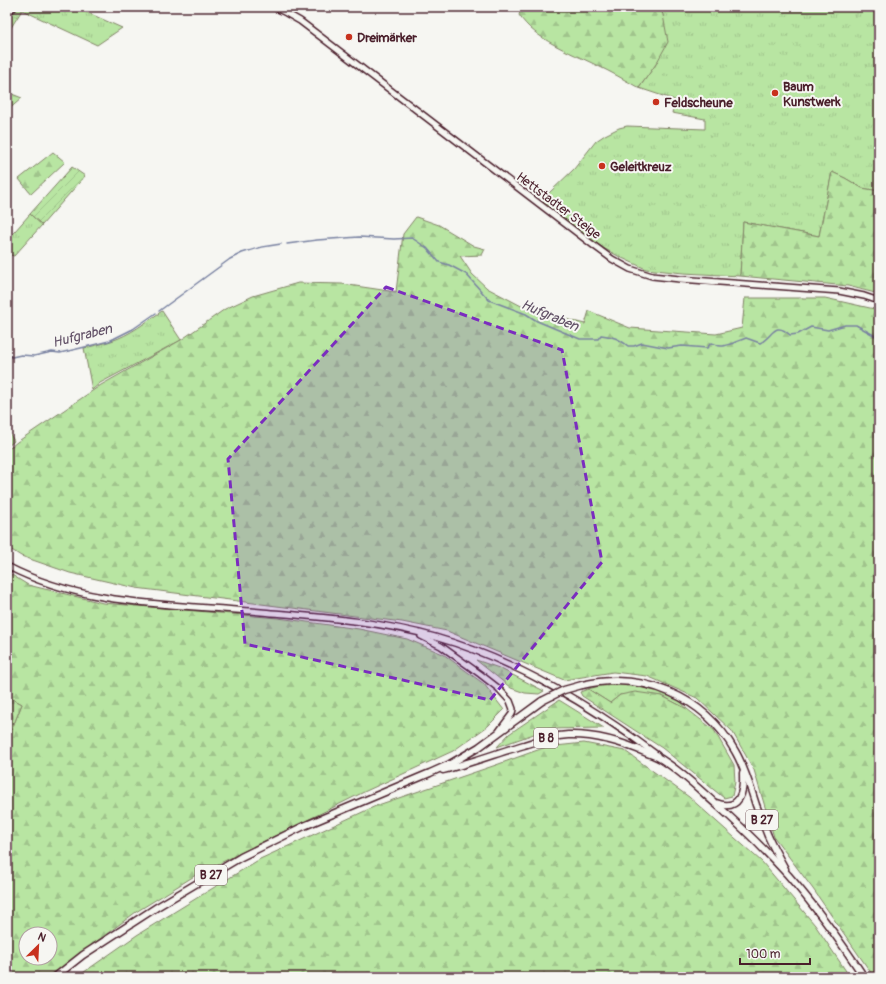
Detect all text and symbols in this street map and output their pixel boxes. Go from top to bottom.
place label: Dreimärker [357,30,417,46]
marker: Dreimärker [344,32,354,42]
place label: Baum Kunstwerk [783,79,841,110]
marker: Baum Kunstwerk [770,88,780,98]
place label: Feldscheune [664,95,733,111]
marker: Feldscheune [651,97,661,107]
place label: Geleitkreuz [610,159,672,175]
marker: Geleitkreuz [597,161,607,171]
street label: Hettstadter Steige [513,169,604,243]
water label: Hufgraben [519,296,582,336]
water label: Hufgraben [51,320,115,351]
road number: B 8 [534,728,558,748]
road number: B 27 [746,810,778,830]
road number: B 27 [195,865,227,885]
north arrow [18,926,58,966]
text: N [36,930,48,945]
scale bar [740,940,810,966]
text: 100 m [746,947,781,962]

